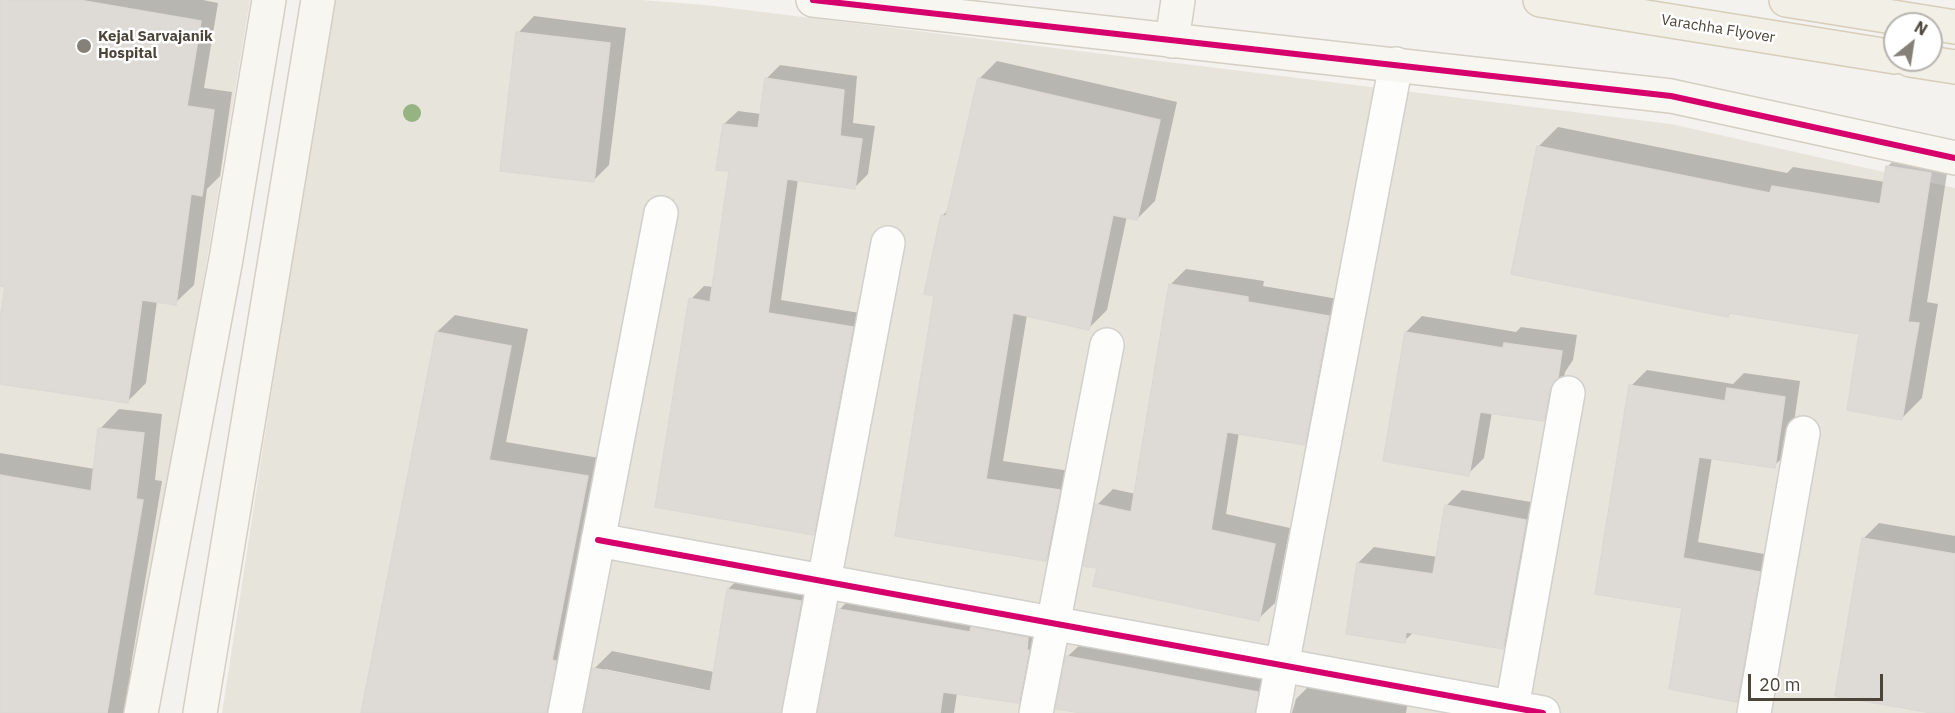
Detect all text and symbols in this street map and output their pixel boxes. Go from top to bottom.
street label: Varachha Flyover [1660,11,1776,47]
north arrow [1883,12,1943,72]
text: N [1911,17,1931,40]
place label: Kejal Sarvajanik Hospital [98,28,213,63]
marker: Kejal Sarvajanik Hospital [75,37,93,55]
scale bar [1751,662,1886,700]
text: 20 m [1759,673,1801,696]

